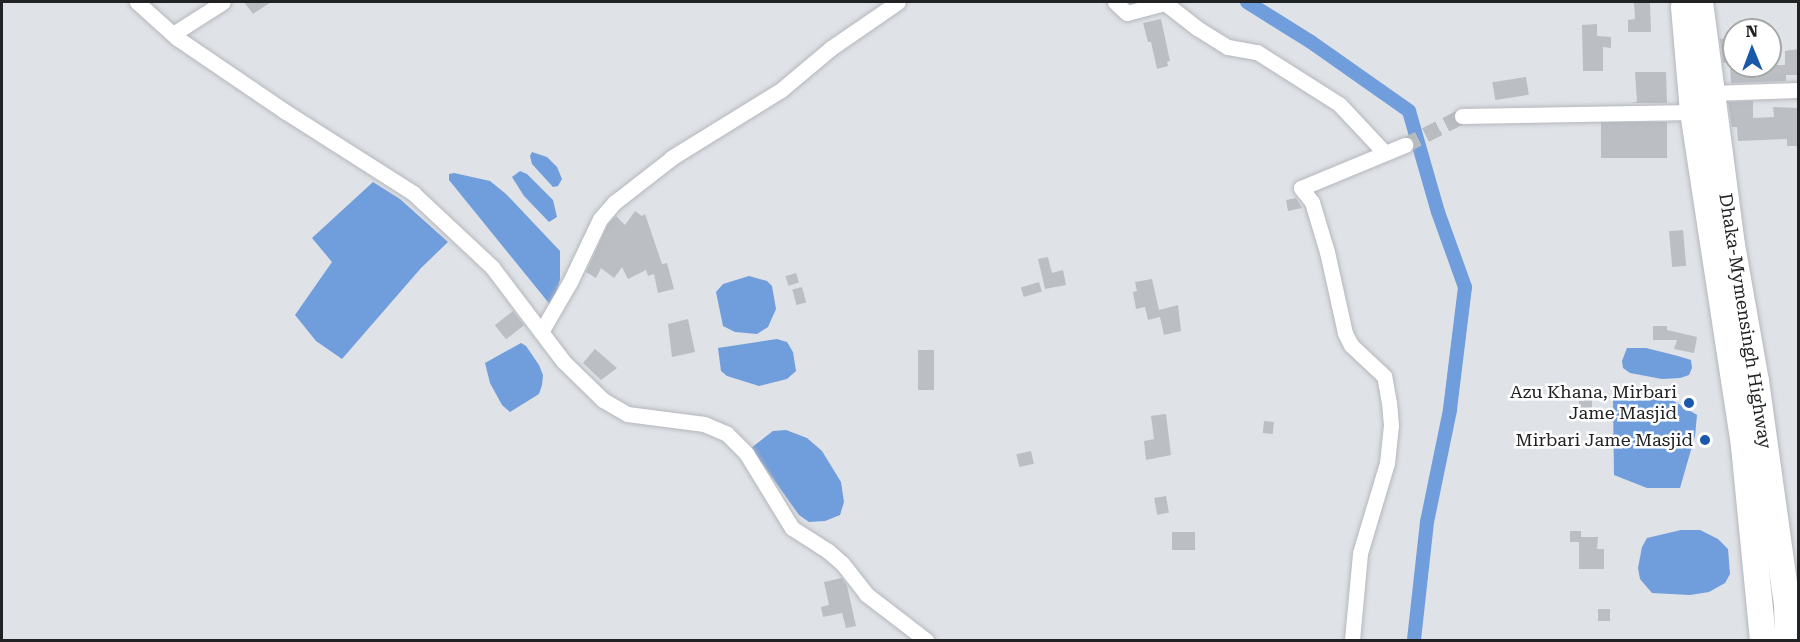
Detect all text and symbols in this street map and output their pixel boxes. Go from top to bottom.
north arrow [1722,18,1782,78]
text: N [1745,22,1758,41]
street label: Dhaka-Mymensingh Highway [1714,192,1776,450]
place label: Azu Khana, Mirbari Jame Masjid [1510,382,1677,424]
marker: Azu Khana, Mirbari Jame Masjid [1682,396,1696,410]
place label: Mirbari Jame Masjid [1516,429,1693,451]
marker: Mirbari Jame Masjid [1698,433,1712,447]

